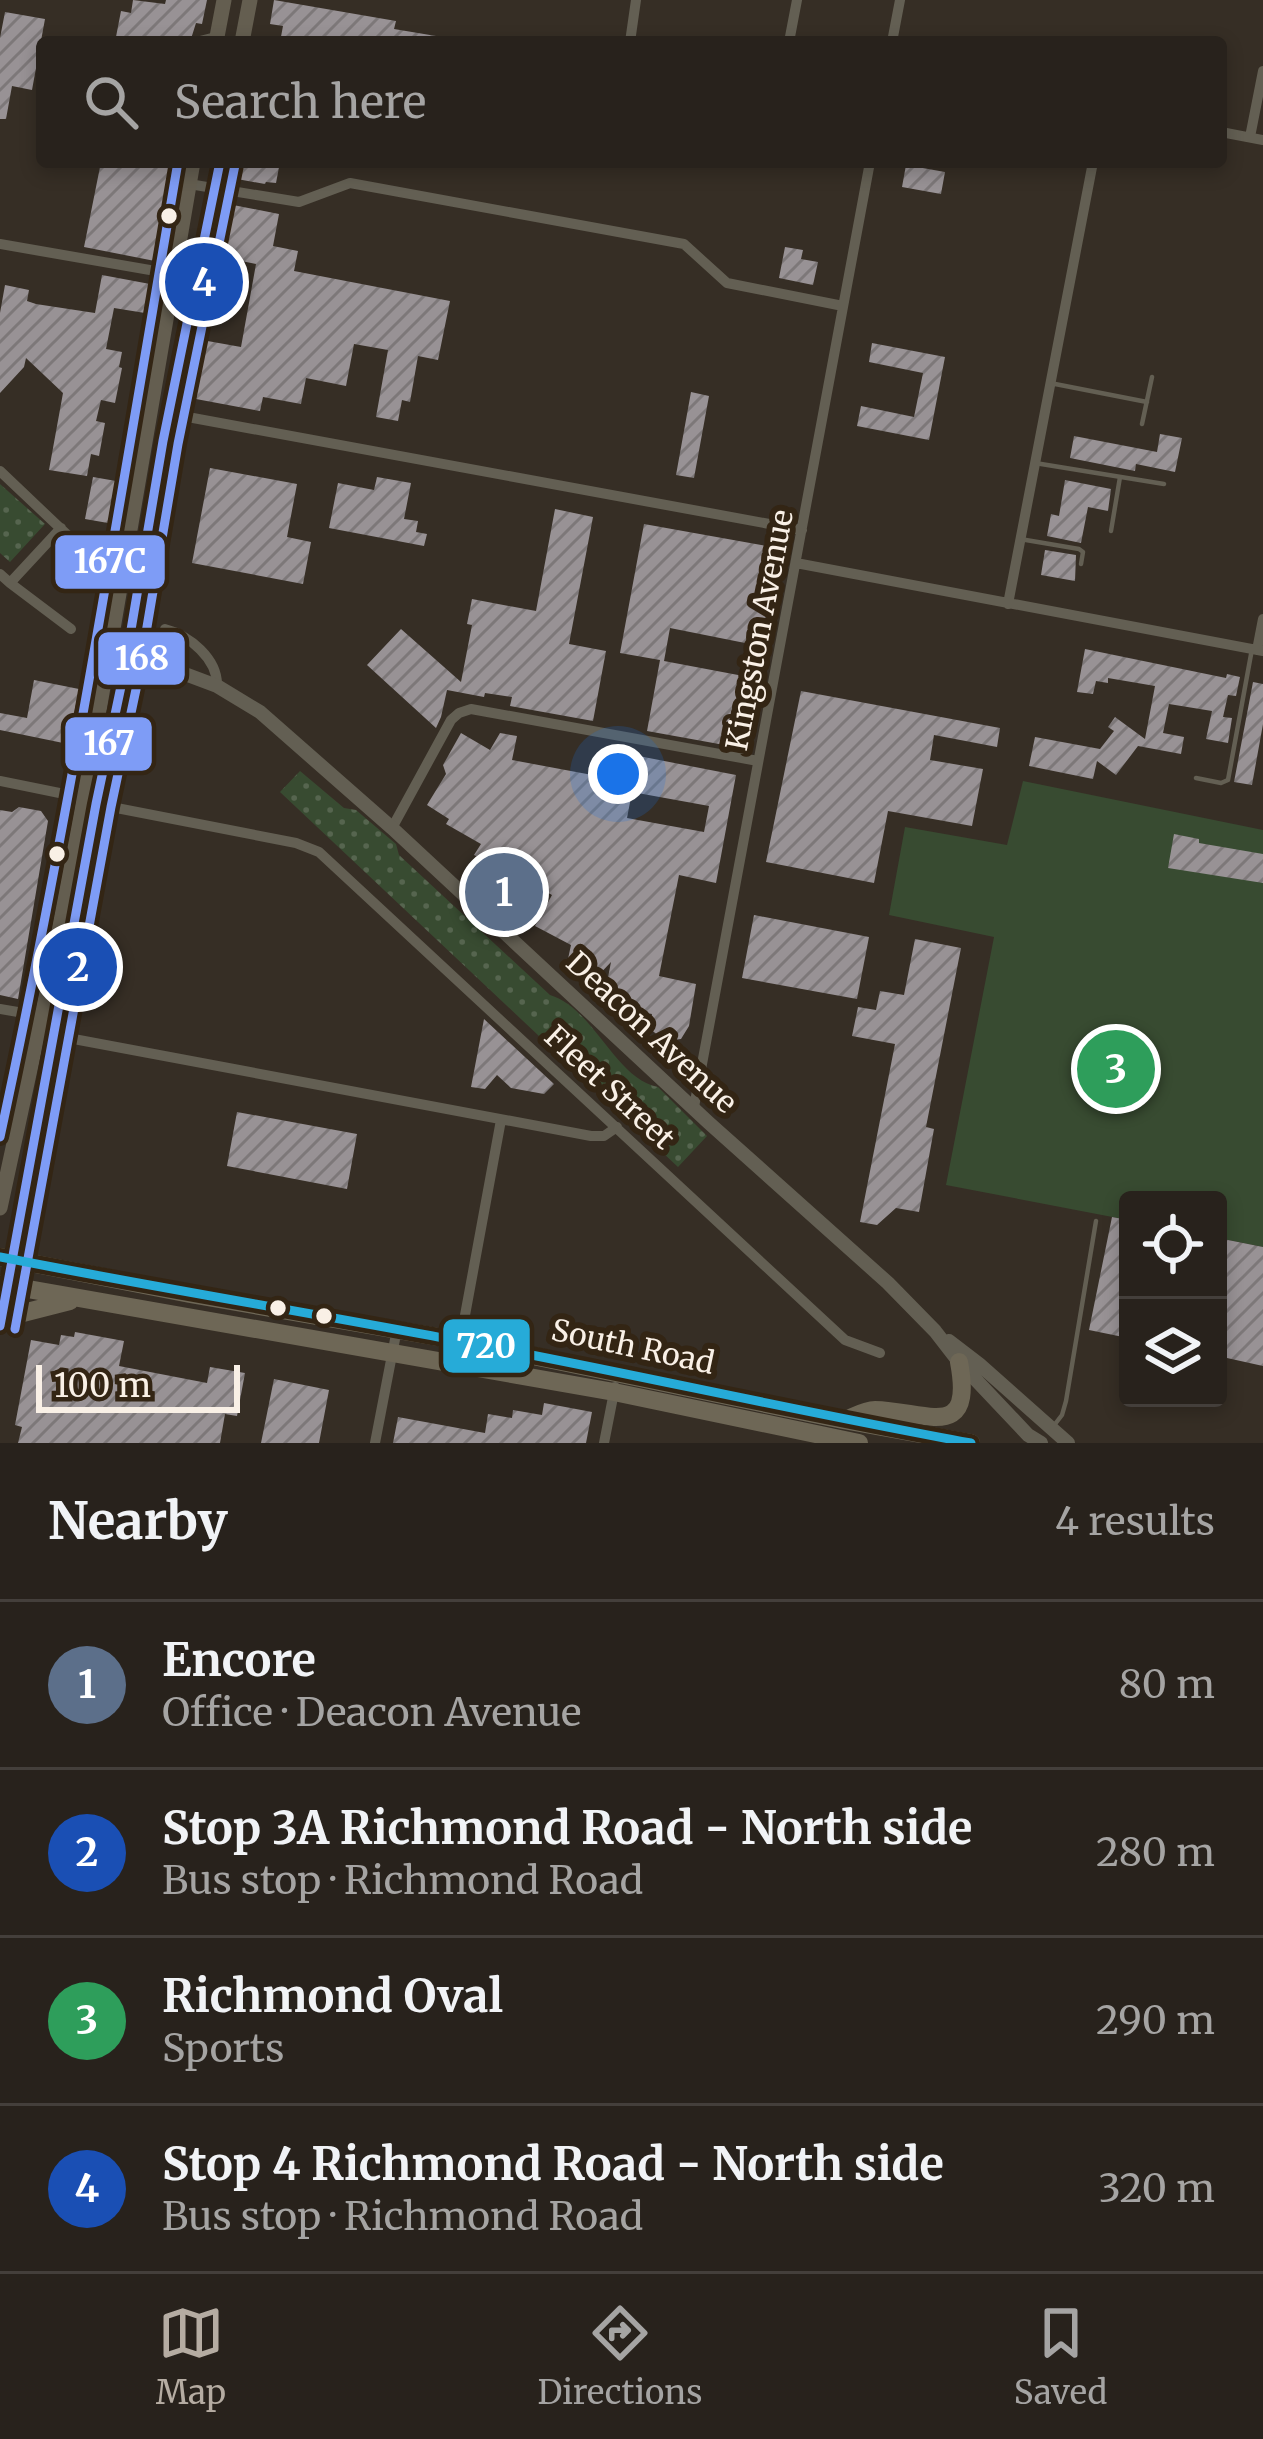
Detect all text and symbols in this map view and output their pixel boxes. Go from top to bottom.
search box [36,36,1227,168]
icon: search [78,69,144,135]
text: Search here [174,74,426,130]
unlabelled marker [158,205,180,227]
pin: 4 [165,237,243,327]
street label: Kingston Avenue [717,506,801,754]
line badge: 167C [53,533,167,591]
text: 167C [73,541,147,582]
line badge: 168 [96,630,187,687]
text: 168 [115,638,169,679]
line badge: 167 [63,715,154,773]
text: 167 [83,723,135,764]
your location [588,744,648,804]
unlabelled marker [46,843,68,865]
pin: 1 [465,847,543,937]
pin: 2 [39,922,117,1012]
street label: Deacon Avenue [559,943,745,1121]
street label: Fleet Street [537,1017,683,1157]
pin: 3 [1077,1024,1155,1114]
map controls [1119,1191,1227,1407]
button: locate [1119,1191,1227,1299]
unlabelled marker [267,1297,289,1319]
button: layers [1119,1299,1227,1407]
unlabelled marker [313,1305,335,1327]
street label: South Road [548,1310,718,1382]
line badge: 720 [441,1317,532,1375]
text: 720 [456,1326,516,1367]
scale bar [36,1359,240,1412]
text: 100 m [54,1365,151,1406]
text: Nearby [48,1489,228,1553]
text: 4 results [1055,1497,1215,1546]
text: Encore [162,1632,316,1688]
text: 1 [78,1660,96,1709]
text: 80 m [1119,1660,1215,1709]
text: Office · Deacon Avenue [162,1688,581,1737]
text: Stop 3A Richmond Road - North side [162,1800,972,1856]
text: 2 [76,1828,98,1877]
text: 280 m [1096,1828,1215,1877]
text: Bus stop · Richmond Road [162,1856,643,1905]
text: Richmond Oval [162,1968,503,2024]
text: 3 [76,1996,98,2045]
text: 290 m [1096,1996,1215,2045]
text: Sports [162,2024,284,2073]
text: Stop 4 Richmond Road - North side [162,2136,944,2192]
text: 4 [75,2164,99,2213]
text: 320 m [1098,2164,1215,2213]
text: Bus stop · Richmond Road [162,2192,643,2241]
tab: Map [156,2300,226,2413]
tab: Directions [537,2300,702,2413]
tab: Saved [1014,2300,1107,2413]

